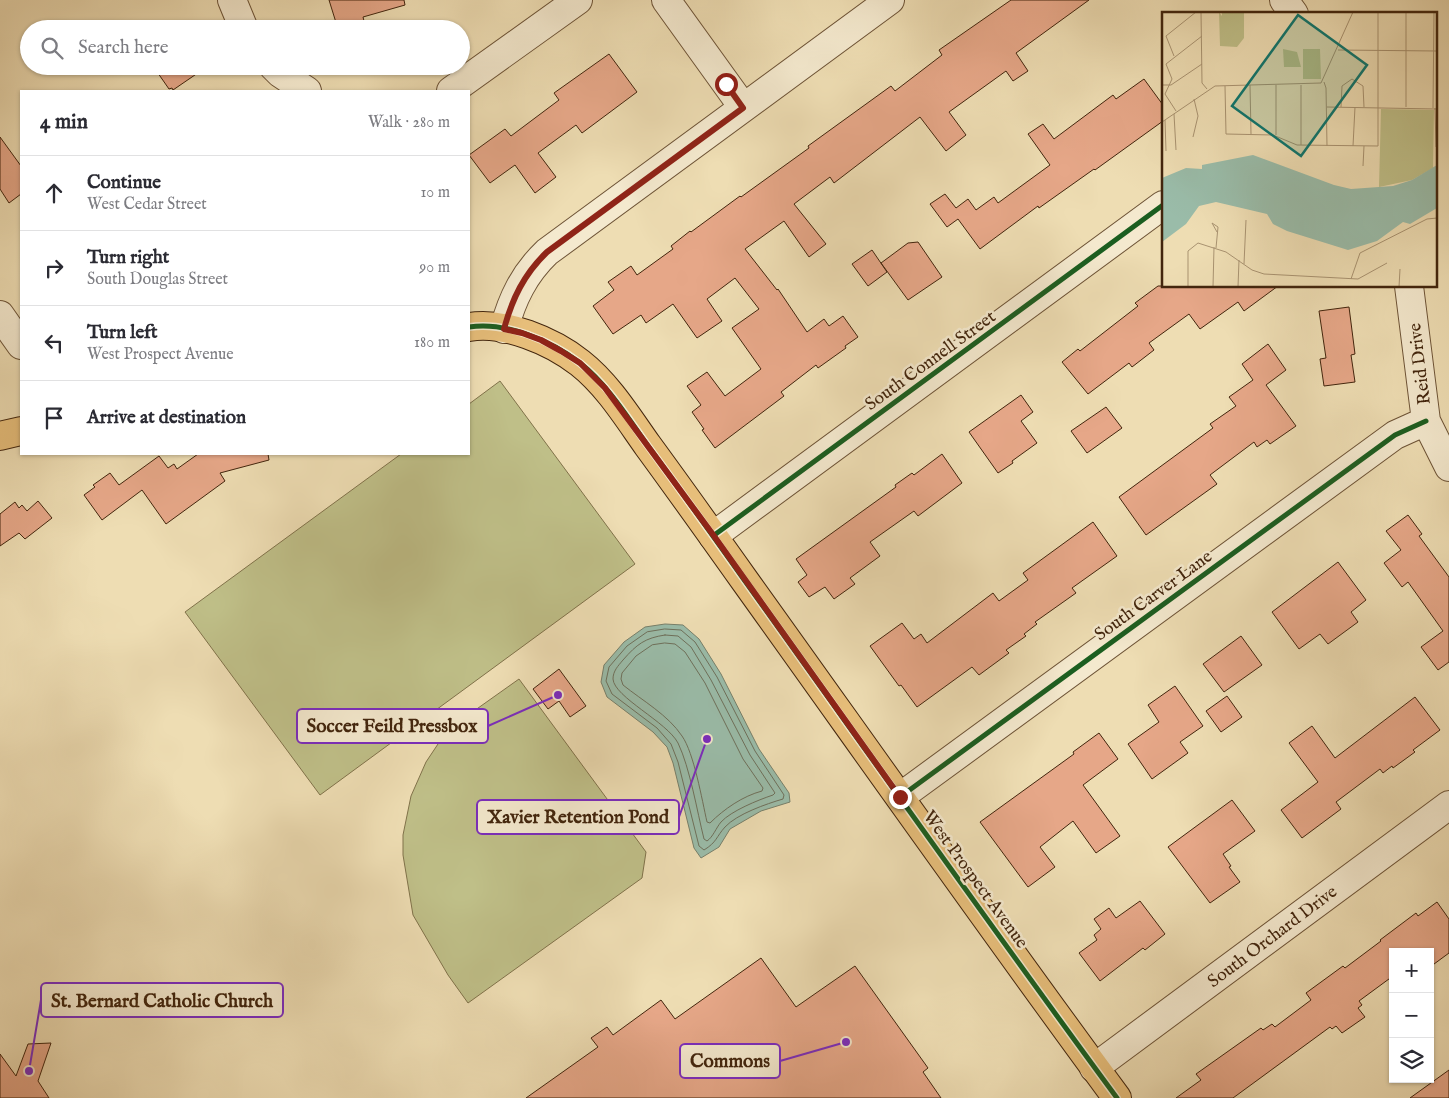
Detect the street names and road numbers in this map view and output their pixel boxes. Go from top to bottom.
street label: South Connell Street [861,306,1001,416]
street label: Reid Drive [1404,322,1437,406]
street label: South Carver Lane [1090,546,1217,647]
street label: West Prospect Avenue [917,806,1033,953]
street label: South Orchard Drive [1203,881,1342,993]

